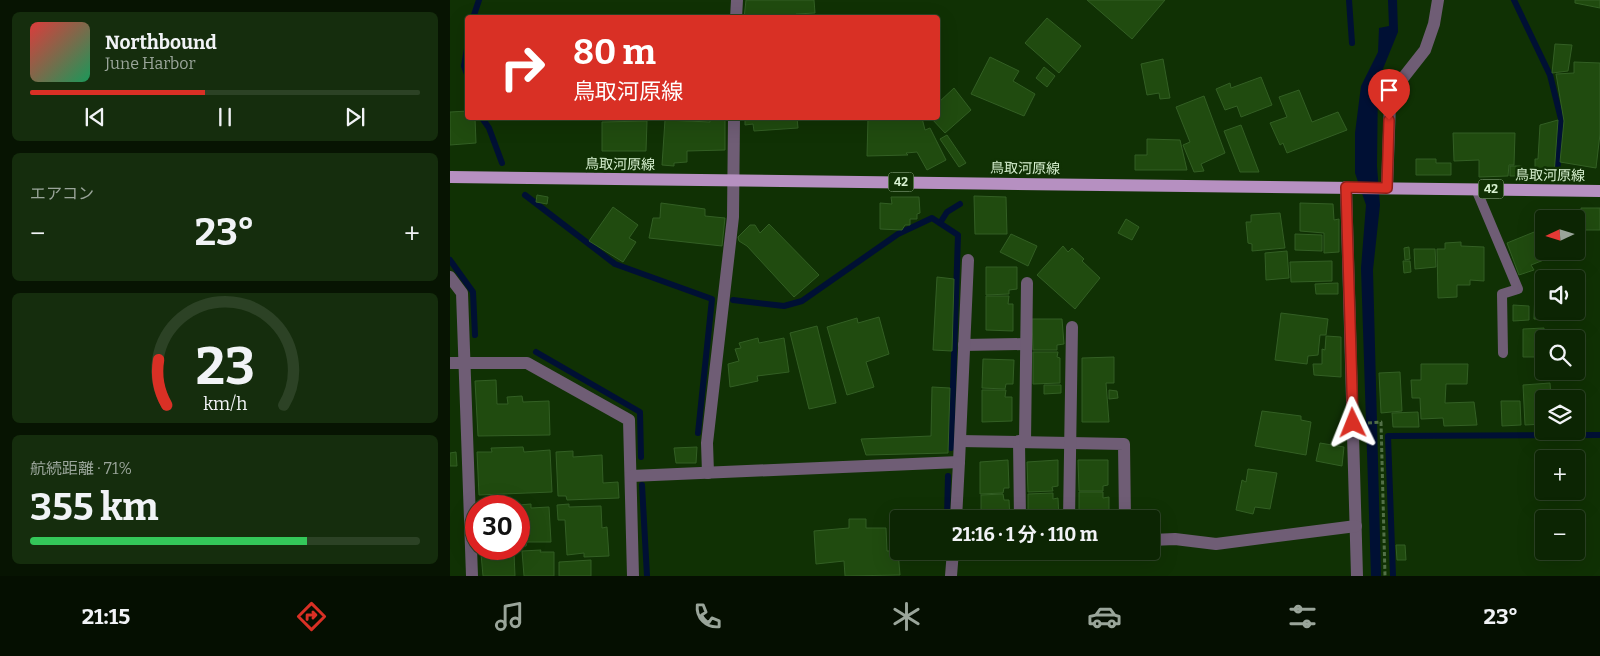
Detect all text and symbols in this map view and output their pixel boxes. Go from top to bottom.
text: Northbound [105,31,217,54]
text: 80 m [573,31,656,73]
icon: right [490,35,555,100]
text: June Harbor [105,54,196,73]
pin [1368,69,1410,120]
icon: arrive [1375,76,1403,104]
text: 鳥取河原線 [573,78,683,105]
icon: previous [81,103,109,131]
icon: pause [211,103,239,131]
icon: next [341,103,369,131]
street label: 鳥取河原線 [585,155,655,174]
street label: 鳥取河原線 [990,159,1060,178]
street label: 鳥取河原線 [1515,166,1585,185]
road number: 42 [888,172,914,192]
road number: 42 [1478,180,1504,198]
text: エアコン [30,184,94,203]
text: 23° [195,209,255,255]
north arrow [1535,210,1585,260]
map controls [1535,210,1585,560]
text: − [30,217,45,250]
text: + [404,217,420,250]
button: sound [1535,270,1585,320]
button: search [1535,330,1585,380]
text: 23 [195,335,255,398]
button: layers [1535,390,1585,440]
text: km/h [203,393,247,415]
position arrow [1326,396,1378,448]
button: + [1535,450,1585,500]
text: 航続距離 · 71% [30,459,132,478]
text: 355 km [30,484,159,530]
speed limit sign: 30 [465,495,530,560]
button: − [1535,510,1585,560]
text: 21:16 · 1 分 · 110 m [952,523,1098,546]
icon: directions [294,599,329,634]
icon: music [492,599,527,634]
icon: phone [690,599,725,634]
icon: climate [889,599,924,634]
icon: car [1087,599,1122,634]
icon: filters [1285,599,1320,634]
text: 21:15 [82,603,130,630]
text: 23° [1484,603,1518,630]

